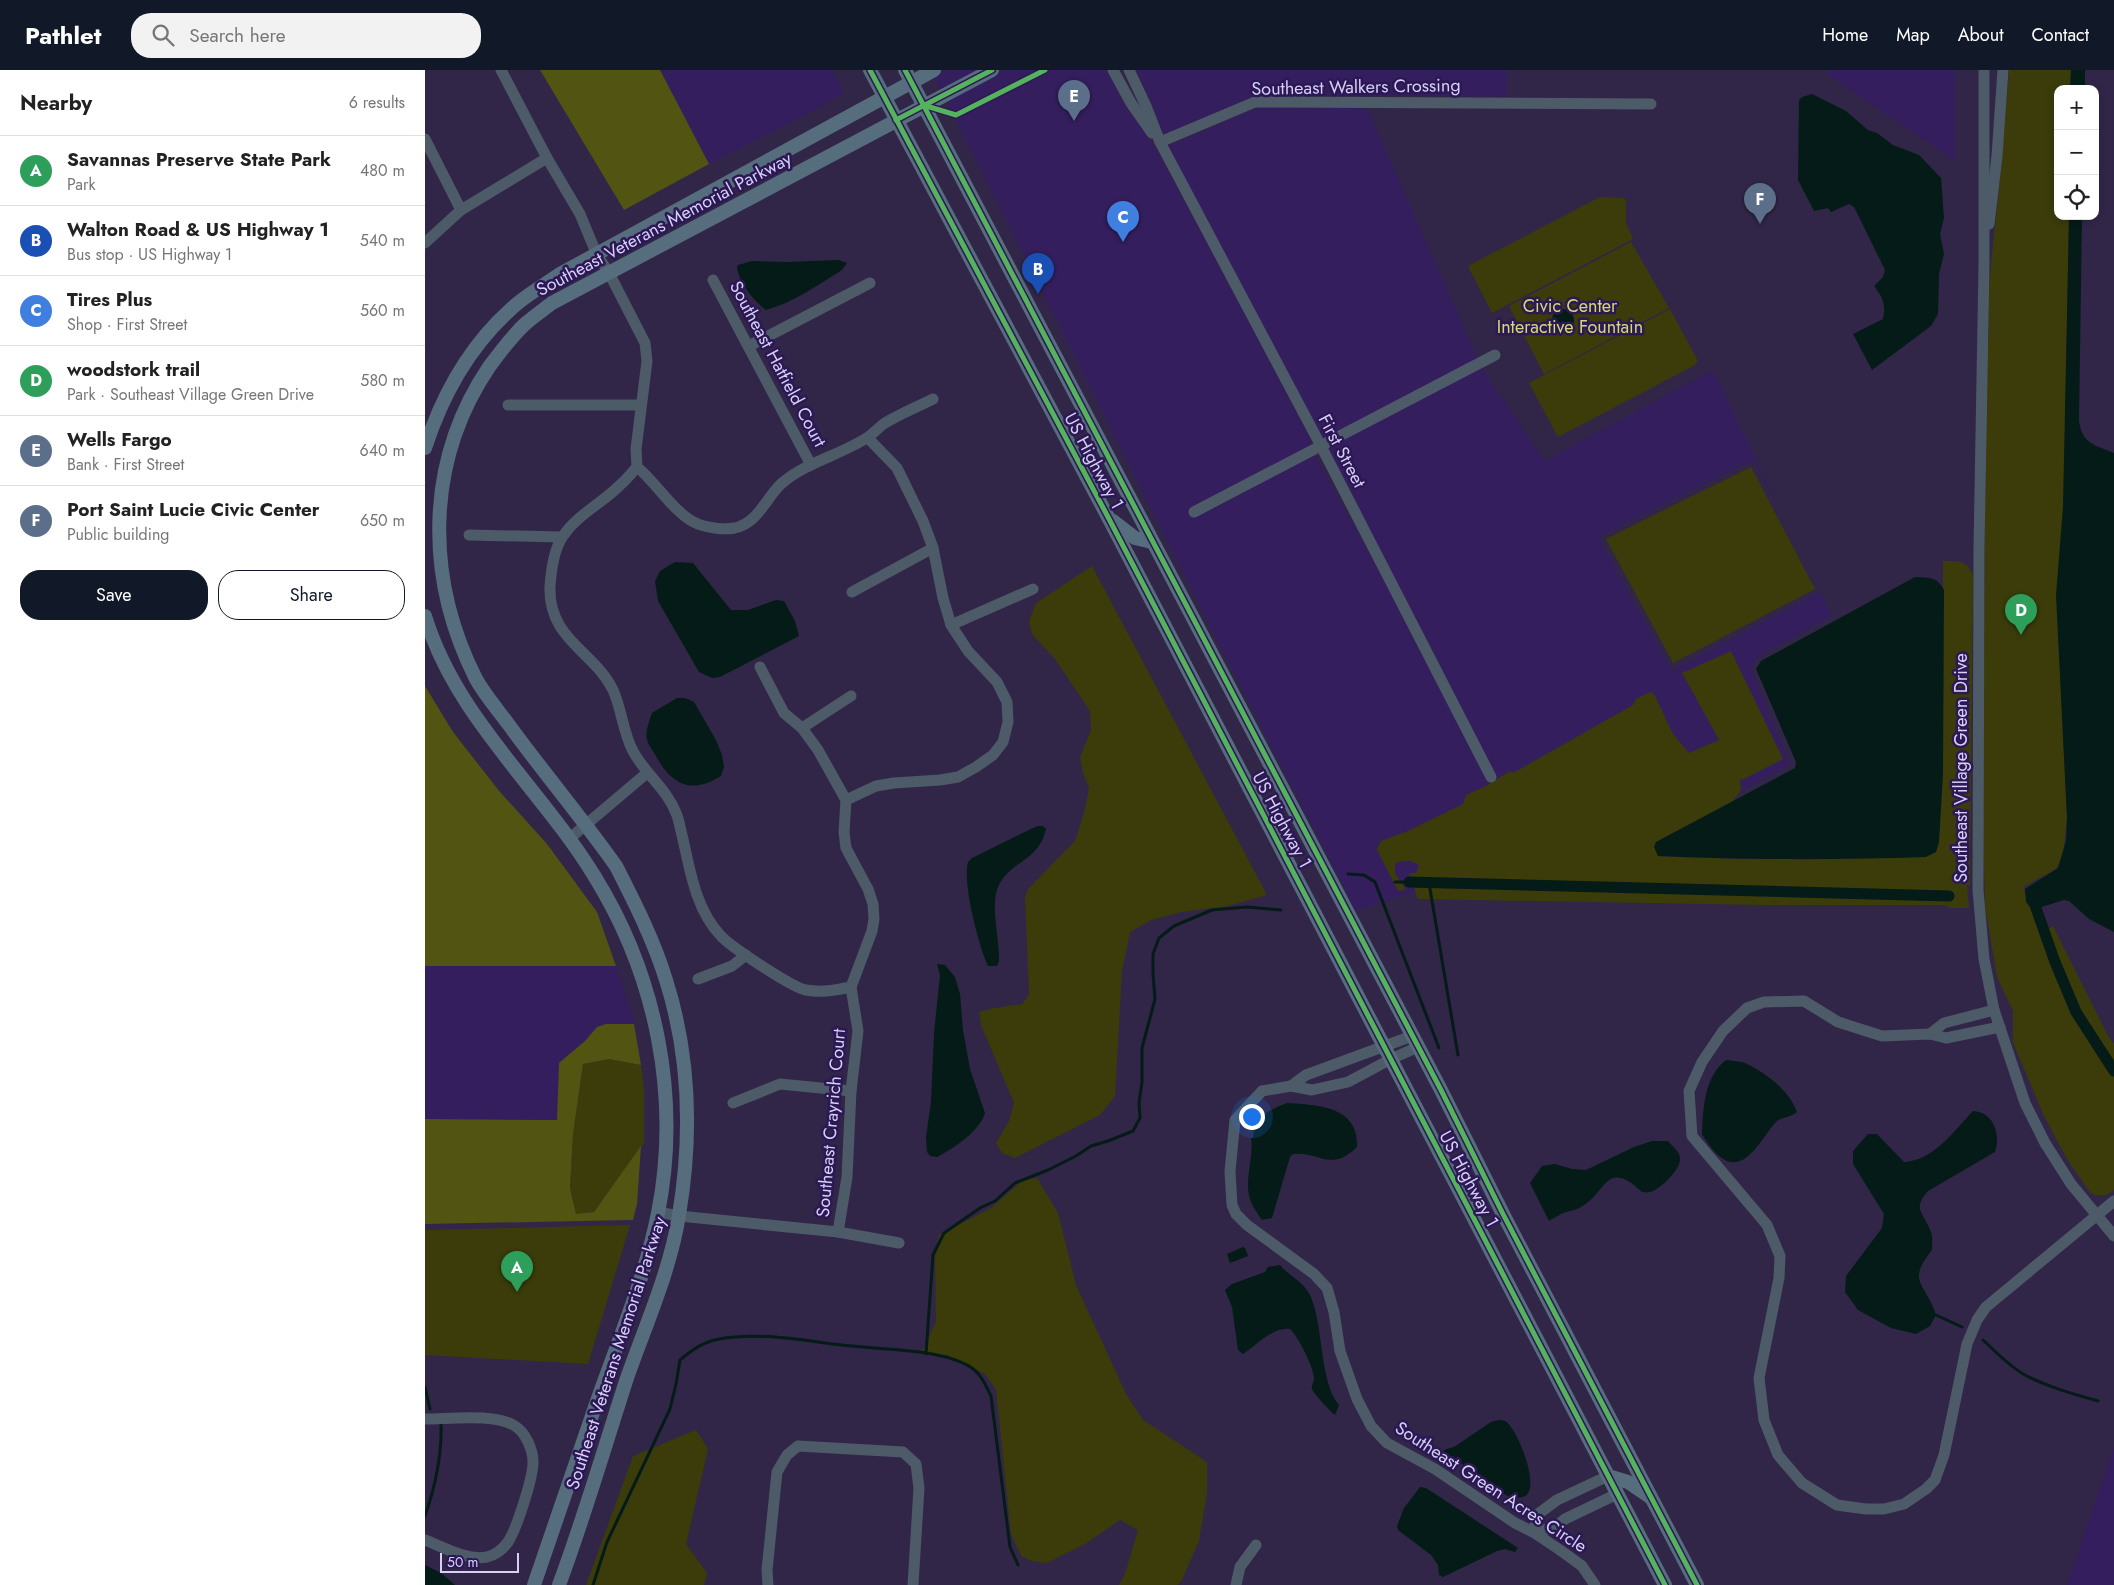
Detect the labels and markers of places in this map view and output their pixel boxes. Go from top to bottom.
pin: E [1058,80,1090,121]
pin: F [1744,183,1776,224]
pin: C [1107,201,1139,242]
pin: B [1022,253,1054,294]
pin: D [2005,594,2037,635]
pin: A [501,1251,533,1292]

